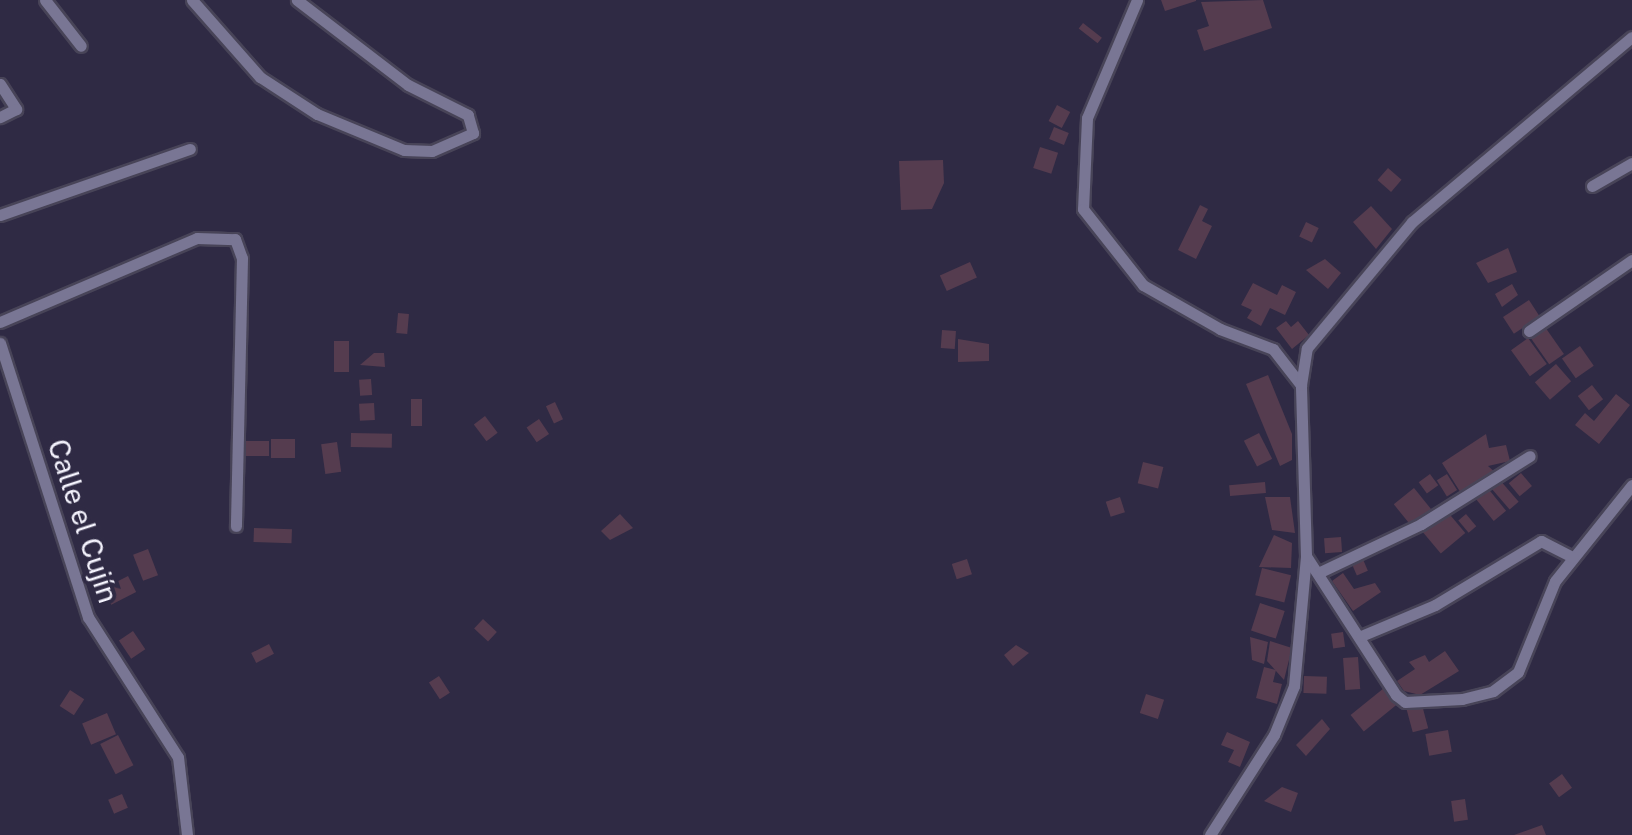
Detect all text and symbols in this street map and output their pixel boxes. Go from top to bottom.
street label: Calle el Cujín [41,435,125,607]

